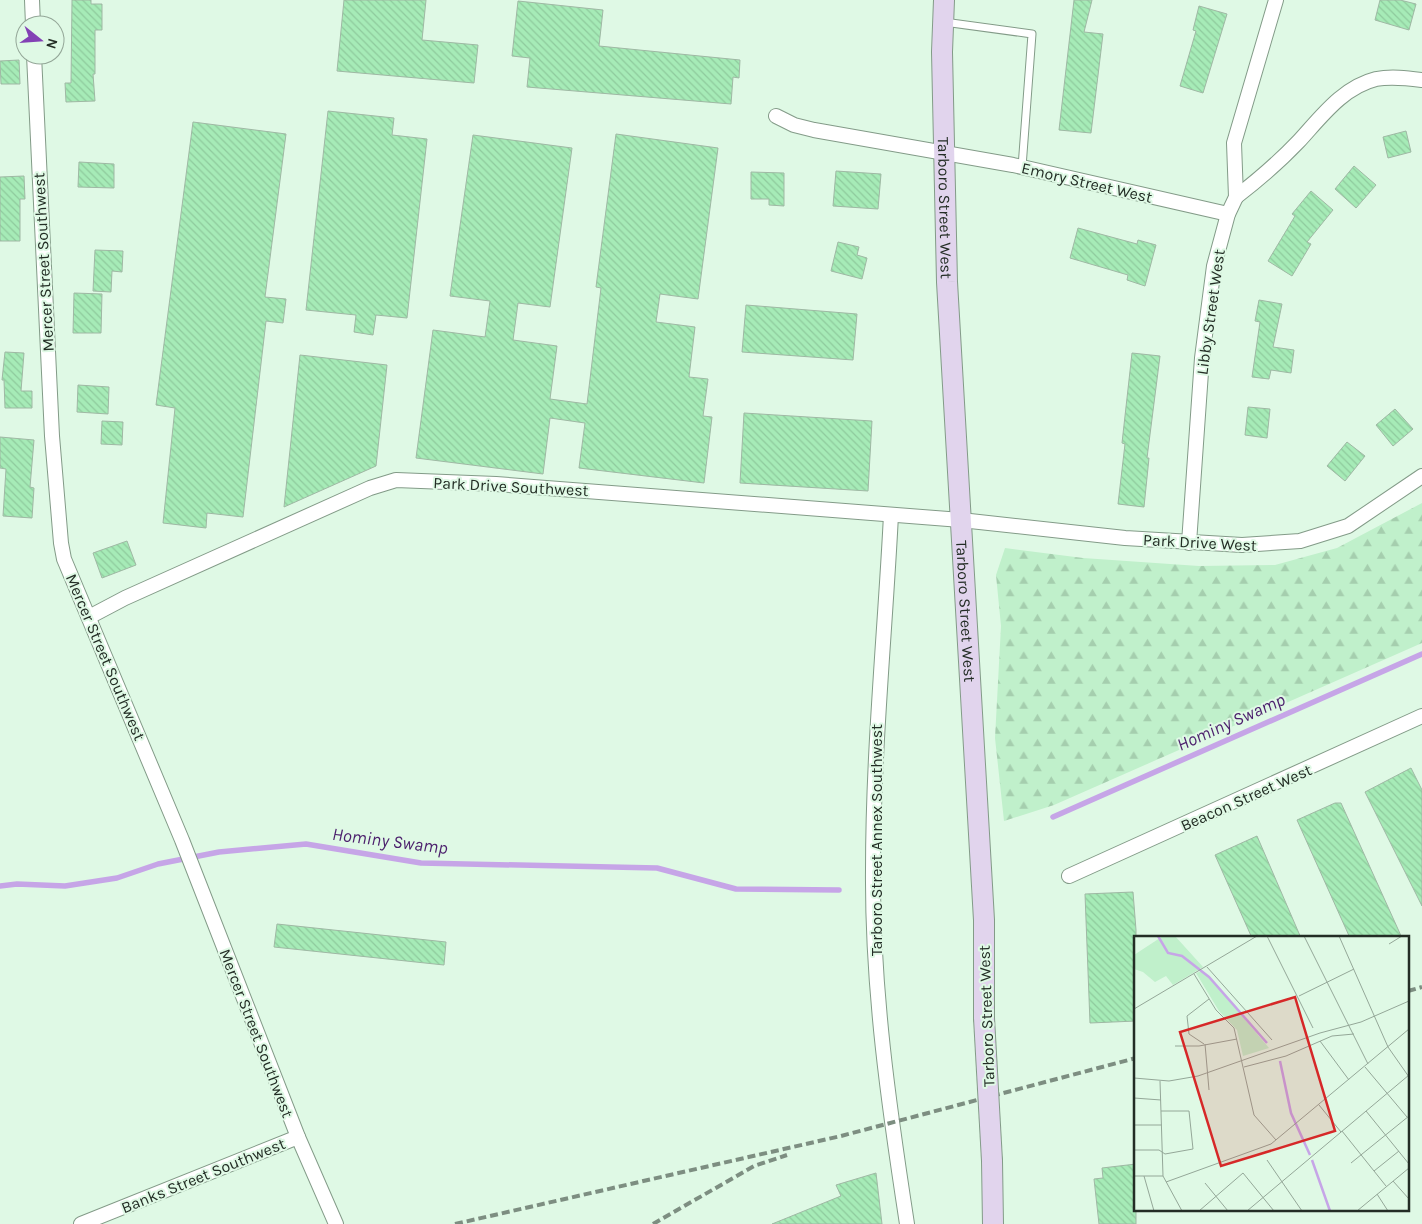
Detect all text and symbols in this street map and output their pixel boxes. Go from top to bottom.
north arrow [15,15,65,65]
text: N [42,36,62,51]
street label: Tarboro Street West [934,137,956,279]
street label: Emory Street West [1020,158,1154,207]
street label: Mercer Street Southwest [29,172,58,352]
street label: Libby Street West [1192,248,1229,376]
street label: Park Drive Southwest [433,473,589,500]
street label: Park Drive West [1143,530,1257,555]
street label: Tarboro Street West [952,540,979,683]
street label: Mercer Street Southwest [62,571,149,743]
water label: Hominy Swamp [1173,688,1289,756]
street label: Tarboro Street Annex Southwest [867,724,886,956]
street label: Beacon Street West [1178,760,1315,835]
water label: Hominy Swamp [331,823,450,859]
inset map [1134,936,1410,1212]
street label: Tarboro Street West [975,945,998,1087]
street label: Mercer Street Southwest [216,946,298,1120]
street label: Banks Street Southwest [118,1134,288,1217]

